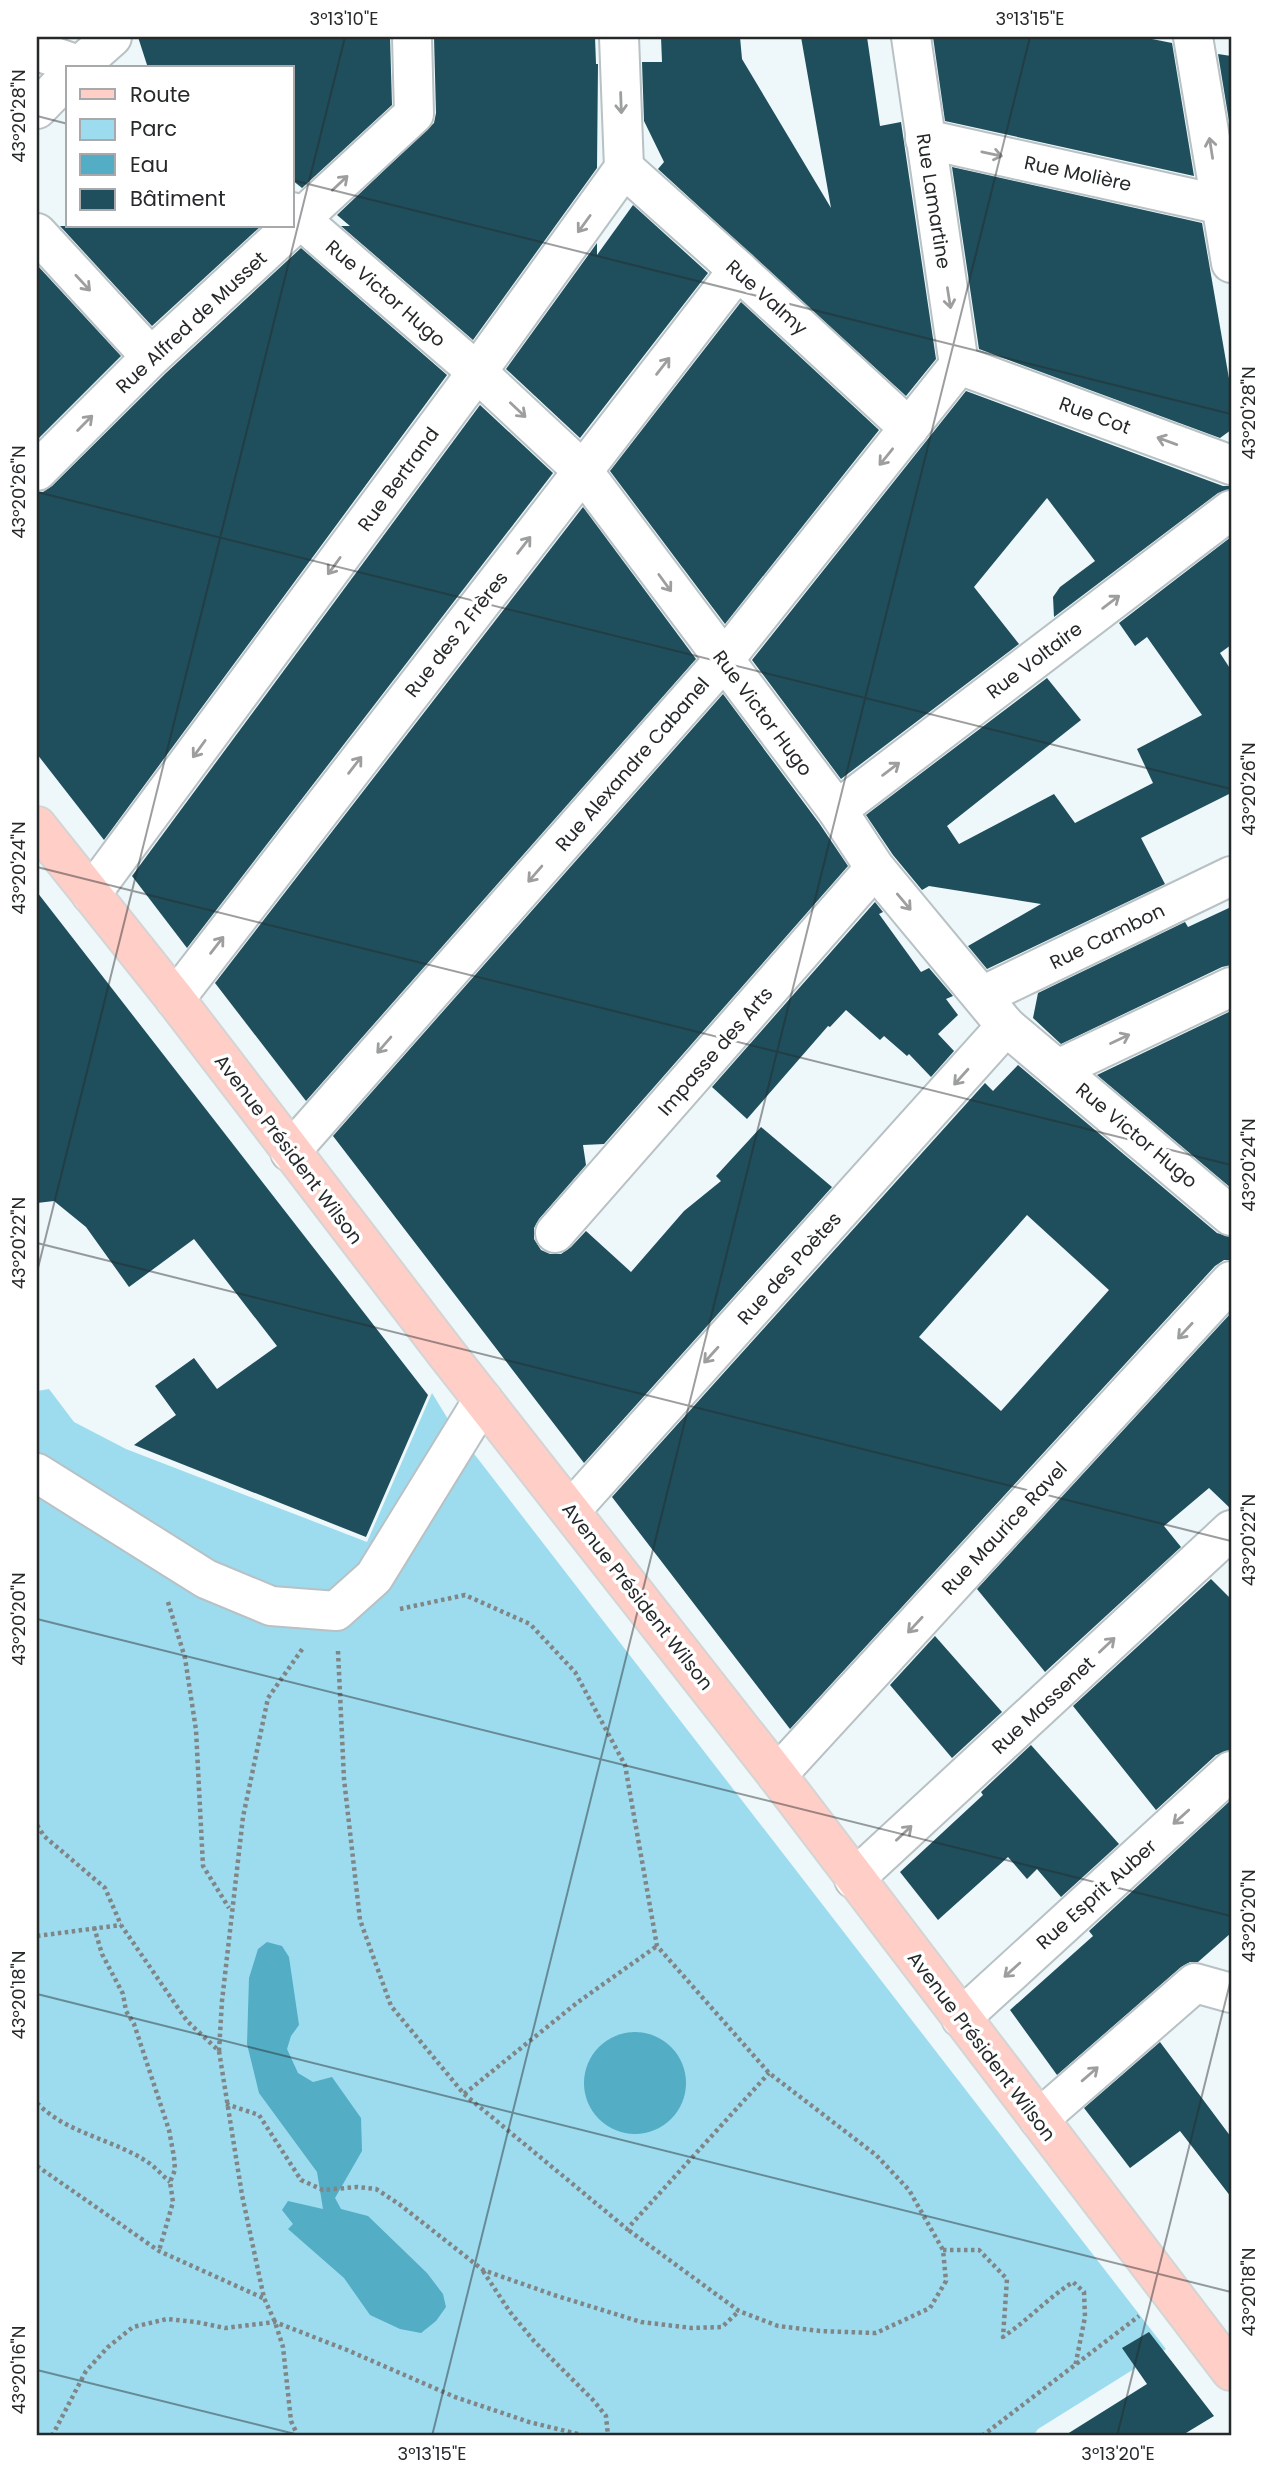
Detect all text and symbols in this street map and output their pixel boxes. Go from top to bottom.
text: 3°13'10"E [310,6,378,31]
text: 3°13'15"E [996,6,1064,31]
legend [66,66,294,228]
text: 43°20'28"N [6,69,31,163]
text: Route [130,80,190,109]
one-way arrow [615,91,628,114]
text: Parc [130,114,177,143]
street label: Rue Lamartine [909,131,958,271]
one-way arrow [1204,137,1217,160]
one-way arrow [980,148,1002,161]
street label: Rue Molière [1022,149,1134,198]
text: Eau [130,150,168,179]
one-way arrow [331,175,348,192]
text: Bâtiment [130,184,226,213]
one-way arrow [576,214,591,233]
street label: Rue Victor Hugo [320,234,452,353]
street label: Rue Alfred de Musset [110,245,273,400]
street label: Rue Valmy [720,253,814,341]
one-way arrow [75,274,91,292]
one-way arrow [943,286,956,309]
one-way arrow [656,357,671,375]
text: 43°20'28"N [1236,366,1261,460]
street label: Rue Cot [1055,390,1134,441]
one-way arrow [509,402,526,419]
one-way arrow [76,414,93,431]
street label: Rue Bertrand [351,422,445,537]
one-way arrow [1157,434,1179,446]
text: 43°20'26"N [6,445,31,539]
one-way arrow [879,447,894,465]
one-way arrow [516,537,531,555]
one-way arrow [327,556,341,575]
street label: Rue des 2 Frères [399,566,514,703]
one-way arrow [658,573,673,592]
one-way arrow [1101,594,1120,609]
street label: Rue Voltaire [981,615,1088,705]
street label: Rue Victor Hugo [706,645,819,782]
street label: Rue Alexandre Cabanel [549,671,716,857]
one-way arrow [191,739,206,758]
text: 43°20'26"N [1236,742,1261,836]
one-way arrow [348,756,363,774]
one-way arrow [881,762,900,777]
text: 43°20'24"N [6,821,31,915]
one-way arrow [527,865,543,883]
one-way arrow [896,893,912,911]
street label: Rue Cambon [1045,897,1169,976]
one-way arrow [209,936,224,955]
street label: Impasse des Arts [652,981,779,1122]
one-way arrow [1109,1032,1130,1046]
one-way arrow [376,1036,392,1054]
street label: Avenue Président Wilson [208,1049,369,1250]
one-way arrow [953,1068,969,1086]
street label: Rue Victor Hugo [1070,1076,1203,1194]
text: 43°20'24"N [1236,1118,1261,1212]
text: 43°20'22"N [6,1197,31,1289]
street label: Rue des Poètes [731,1206,847,1331]
one-way arrow [1177,1322,1193,1340]
one-way arrow [702,1346,719,1363]
street label: Rue Maurice Ravel [935,1456,1073,1601]
text: 43°20'22"N [1236,1494,1261,1586]
street label: Avenue Président Wilson [556,1497,720,1696]
text: 43°20'20"N [6,1572,31,1666]
one-way arrow [907,1616,923,1634]
one-way arrow [1098,1637,1116,1653]
street label: Rue Massenet [986,1650,1101,1760]
one-way arrow [1173,1808,1190,1825]
one-way arrow [895,1824,912,1841]
street label: Rue Esprit Auber [1030,1833,1162,1956]
text: 43°20'20"N [1236,1869,1261,1963]
street label: Avenue Président Wilson [901,1946,1062,2147]
text: 43°20'18"N [6,1951,31,2039]
one-way arrow [1004,1961,1021,1978]
one-way arrow [1081,2066,1099,2082]
text: 43°20'18"N [1236,2248,1261,2336]
text: 43°20'16"N [6,2326,31,2414]
text: 3°13'15"E [398,2441,466,2466]
text: 3°13'20"E [1081,2441,1155,2466]

